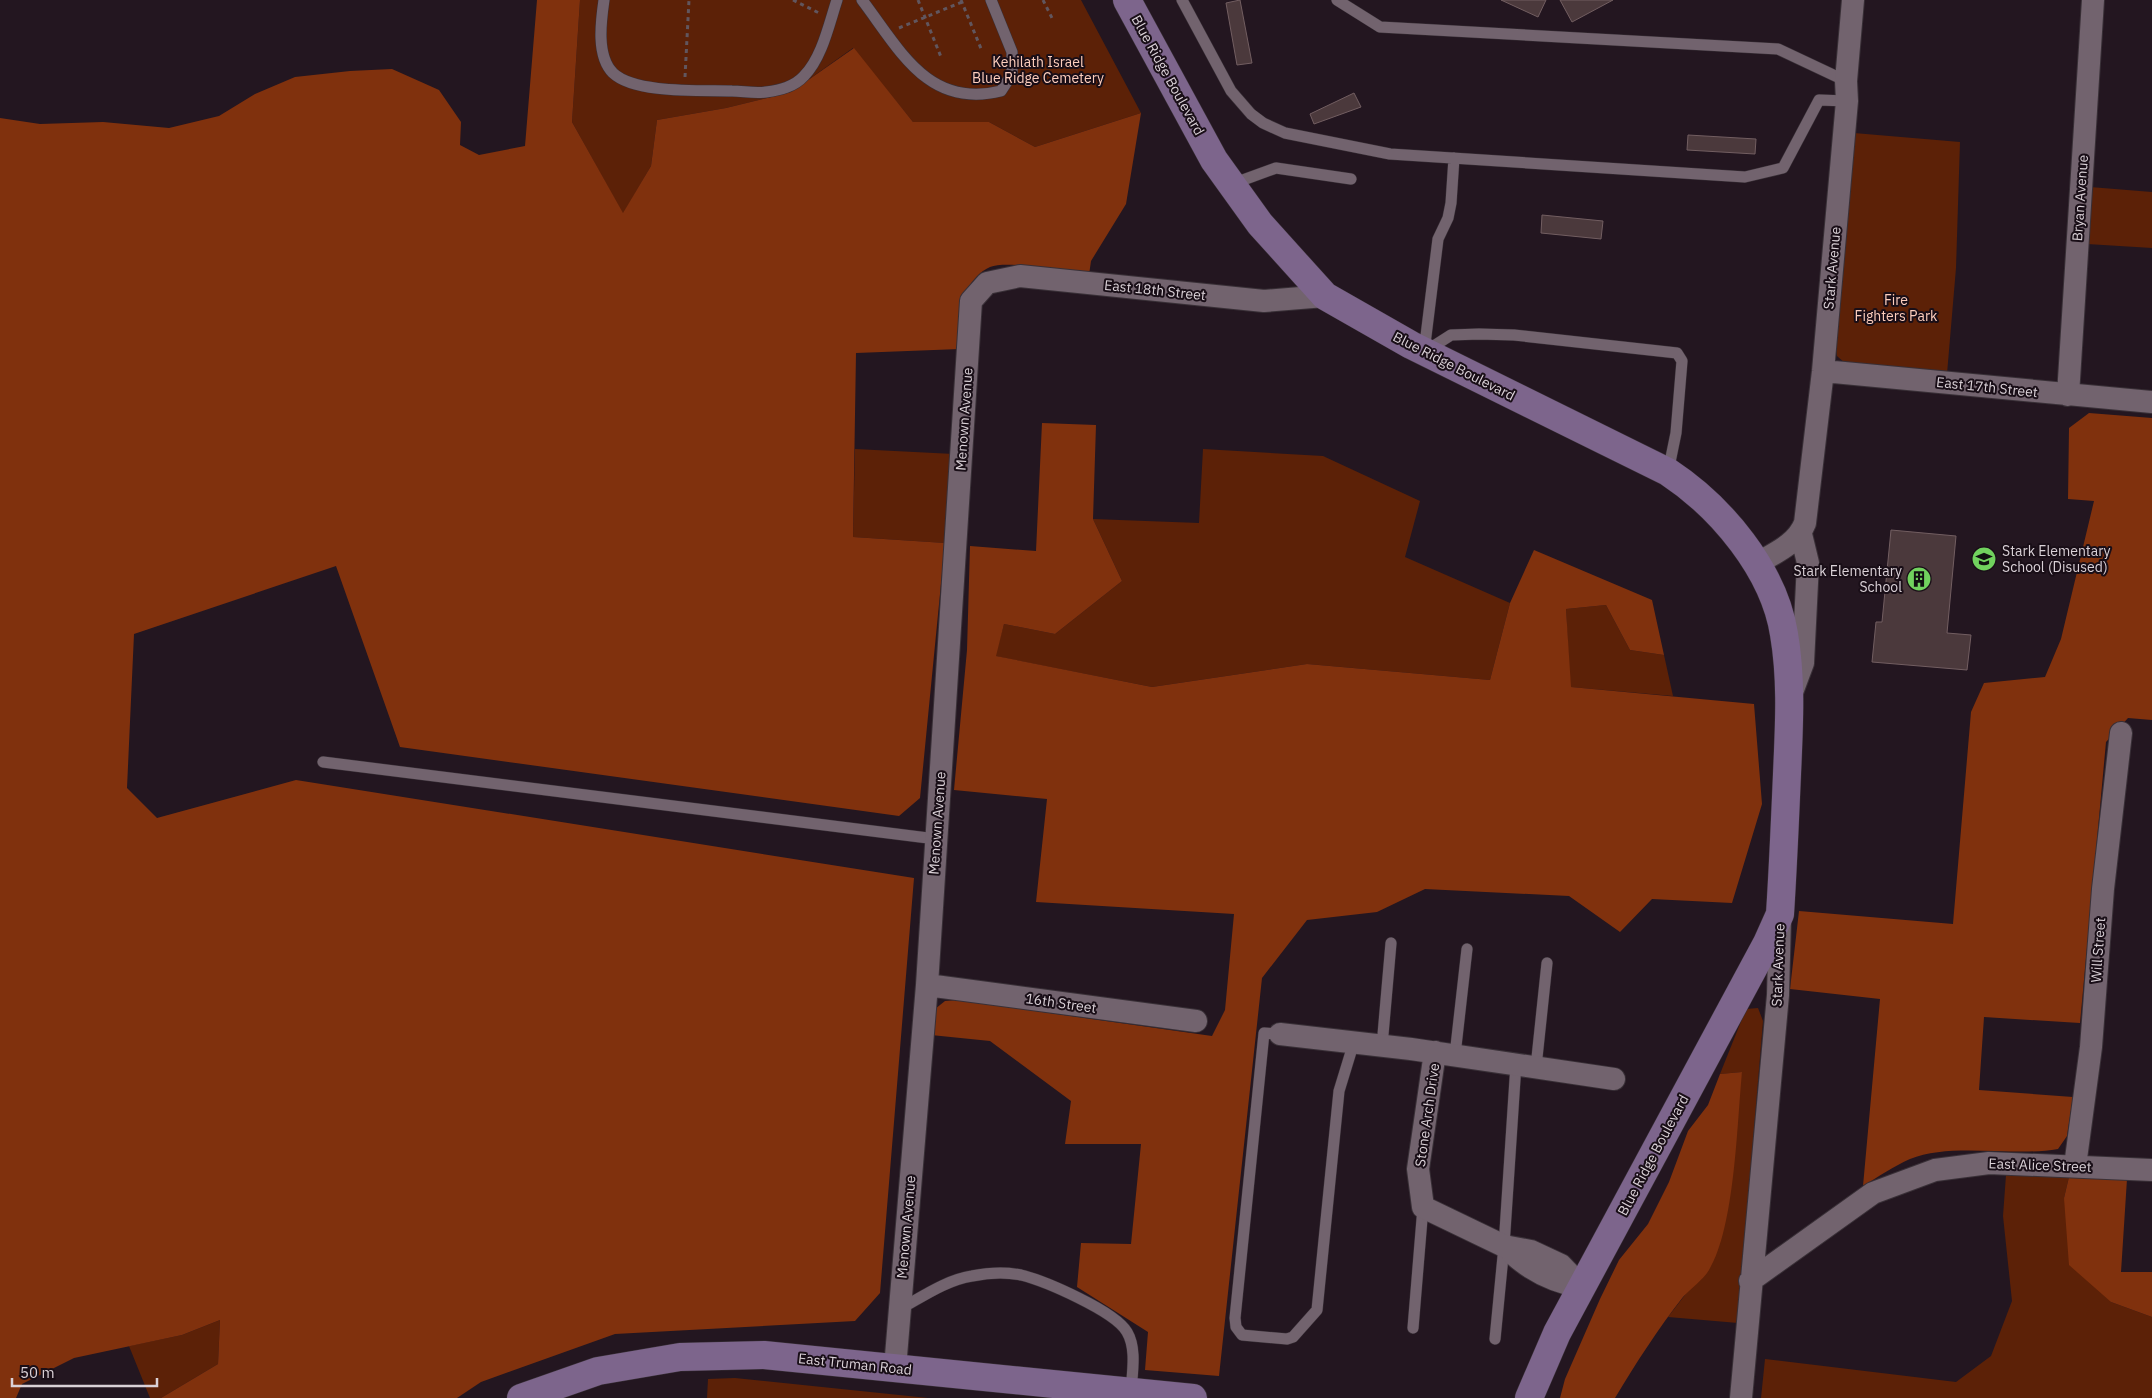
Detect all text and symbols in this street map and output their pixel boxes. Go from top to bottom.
street label: Blue Ridge Boulevard [1128,12,1208,138]
park label: Kehilath Israel Blue Ridge Cemetery [972,53,1104,87]
street label: Bryan Avenue [2068,154,2092,242]
street label: Stark Avenue [1819,226,1845,310]
street label: East 18th Street [1103,276,1207,304]
park label: Fire Fighters Park [1855,291,1938,325]
street label: Blue Ridge Boulevard [1390,327,1518,405]
street label: Menown Avenue [951,366,977,471]
street label: East 17th Street [1935,373,2039,401]
place label: Stark Elementary School (Disused) [2002,542,2111,576]
school or university icon: Stark Elementary School (Disused) [1971,546,1997,572]
place label: Stark Elementary School [1793,562,1902,596]
building icon: Stark Elementary School [1906,566,1932,592]
street label: Menown Avenue [924,770,950,875]
street label: Will Street [2087,917,2109,983]
street label: Stark Avenue [1768,923,1788,1007]
street label: 16th Street [1024,989,1098,1017]
street label: Stone Arch Drive [1411,1062,1443,1168]
street label: Blue Ridge Boulevard [1613,1091,1693,1219]
street label: East Alice Street [1988,1154,2092,1176]
street label: Menown Avenue [893,1174,920,1279]
street label: East Truman Road [797,1349,913,1379]
scale bar [12,1356,158,1388]
text: 50 m [20,1363,55,1382]

